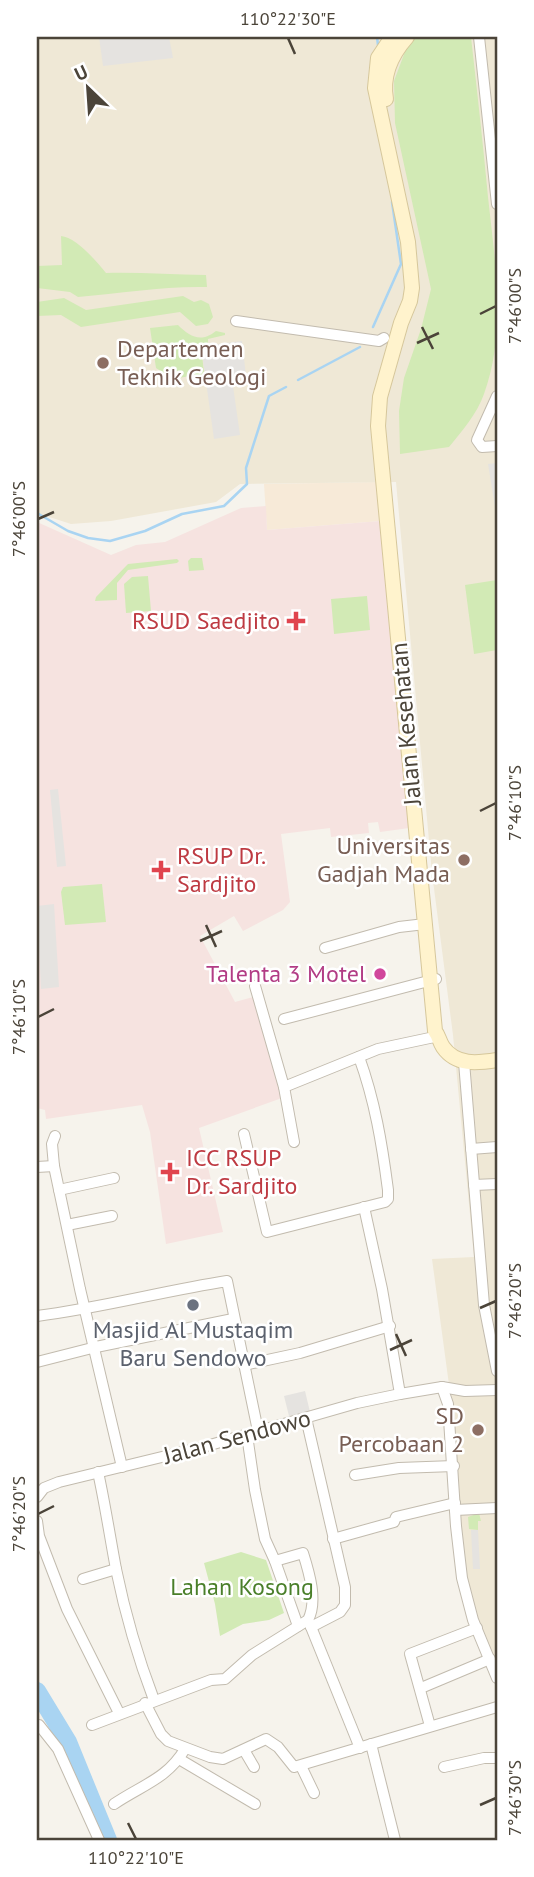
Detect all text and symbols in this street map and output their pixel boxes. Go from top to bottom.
text: 110°22'30"E [240,7,336,30]
north arrow [52,52,122,122]
text: U [70,59,91,86]
text: 7°46'00"S [503,268,526,344]
place label: Departemen Teknik Geologi [117,333,266,392]
marker: Departemen Teknik Geologi [95,355,111,371]
text: 7°46'00"S [7,481,30,557]
place label: RSUD Saedjito [132,605,280,636]
marker: RSUD Saedjito [286,611,306,631]
street label: Jalan Kesehatan [383,641,428,808]
text: 7°46'10"S [503,765,526,841]
place label: Universitas Gadjah Mada [317,830,450,889]
place label: RSUP Dr. Sardjito [177,840,266,899]
marker: Universitas Gadjah Mada [456,852,472,868]
marker: RSUP Dr. Sardjito [151,860,171,880]
place label: Talenta 3 Motel [206,958,366,989]
marker: Talenta 3 Motel [372,966,388,982]
text: 7°46'10"S [7,979,30,1055]
place label: ICC RSUP Dr. Sardjito [186,1142,297,1201]
marker: ICC RSUP Dr. Sardjito [160,1162,180,1182]
text: 7°46'20"S [503,1263,526,1339]
marker: Masjid Al Mustaqim Baru Sendowo [185,1297,201,1313]
place label: Masjid Al Mustaqim Baru Sendowo [93,1314,293,1373]
place label: SD Percobaan 2 [339,1400,464,1459]
street label: Jalan Sendowo [159,1402,314,1471]
marker: SD Percobaan 2 [470,1422,486,1438]
text: 7°46'20"S [7,1476,30,1552]
park label: Lahan Kosong [170,1571,314,1602]
text: 7°46'30"S [503,1760,526,1836]
text: 110°22'10"E [88,1846,184,1869]

